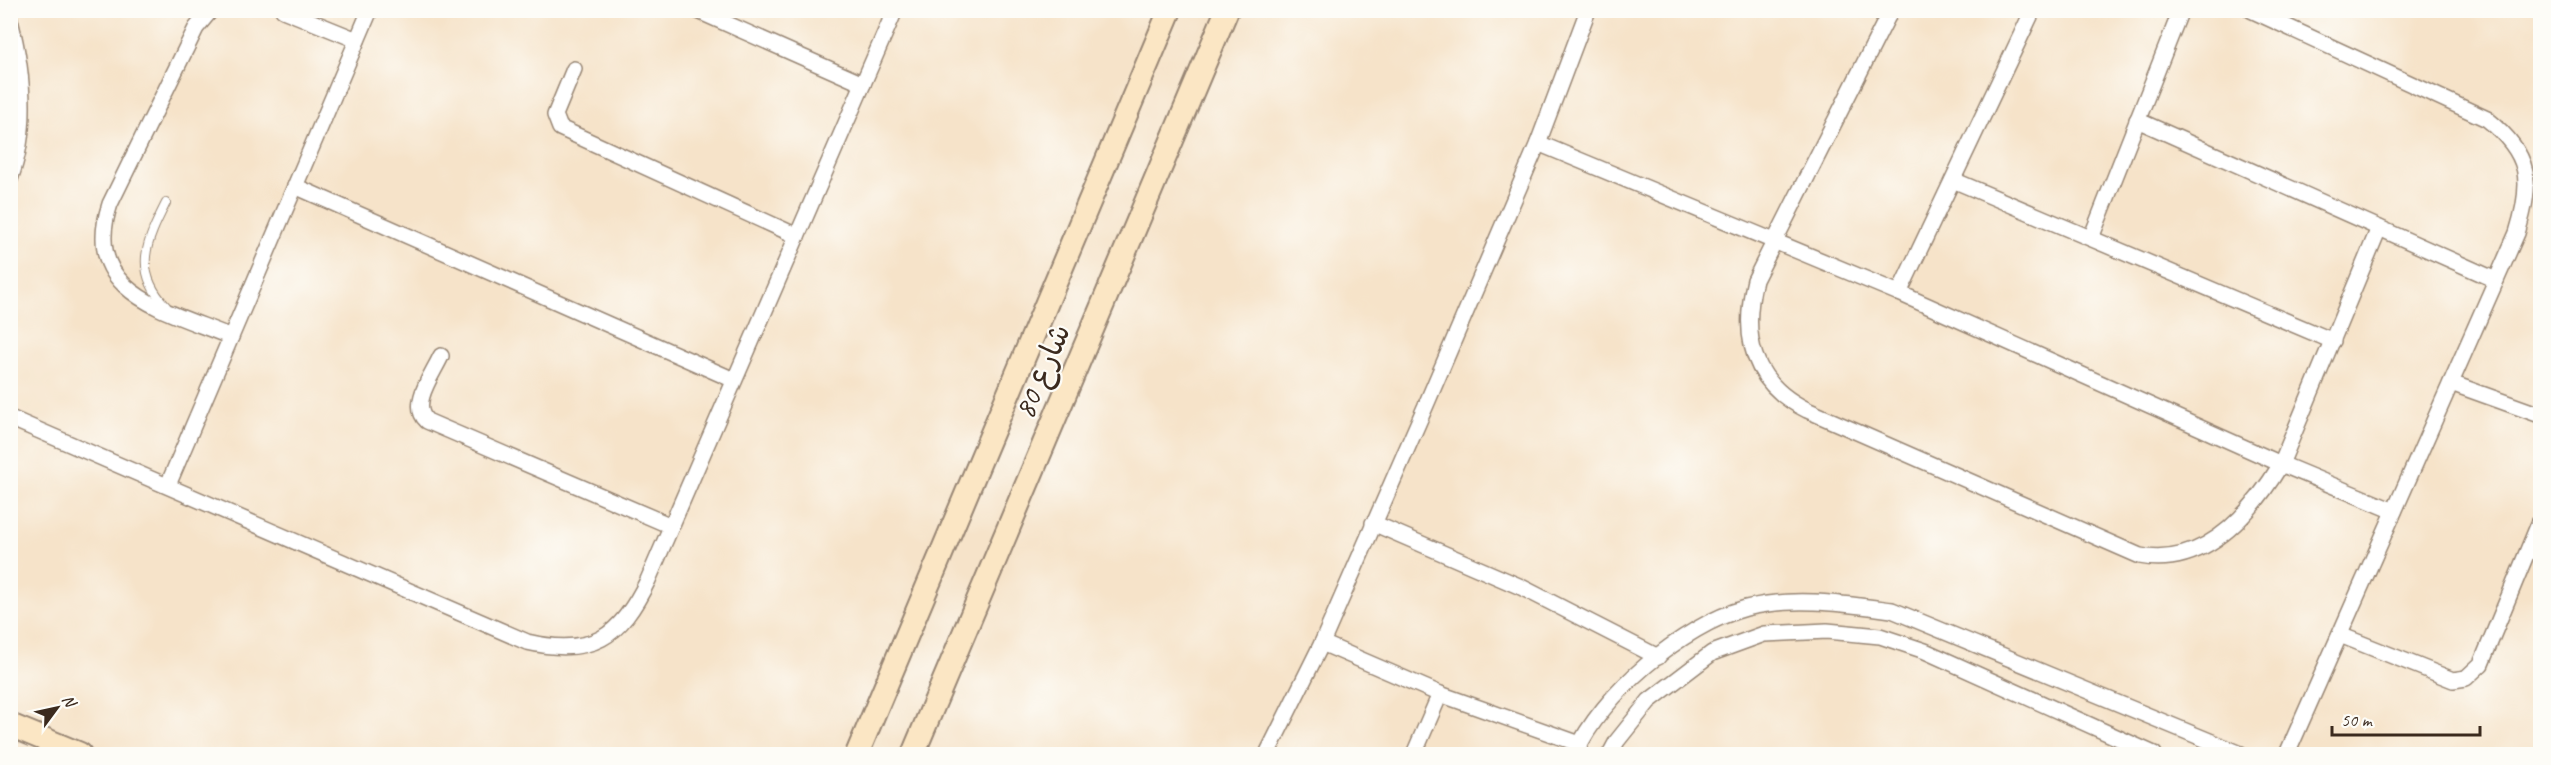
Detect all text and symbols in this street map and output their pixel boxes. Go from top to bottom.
street label: شارع 80 [1005,318,1081,425]
north arrow [27,678,87,738]
text: N [58,691,82,713]
scale bar [2332,699,2480,737]
text: 50 m [2341,709,2374,731]

